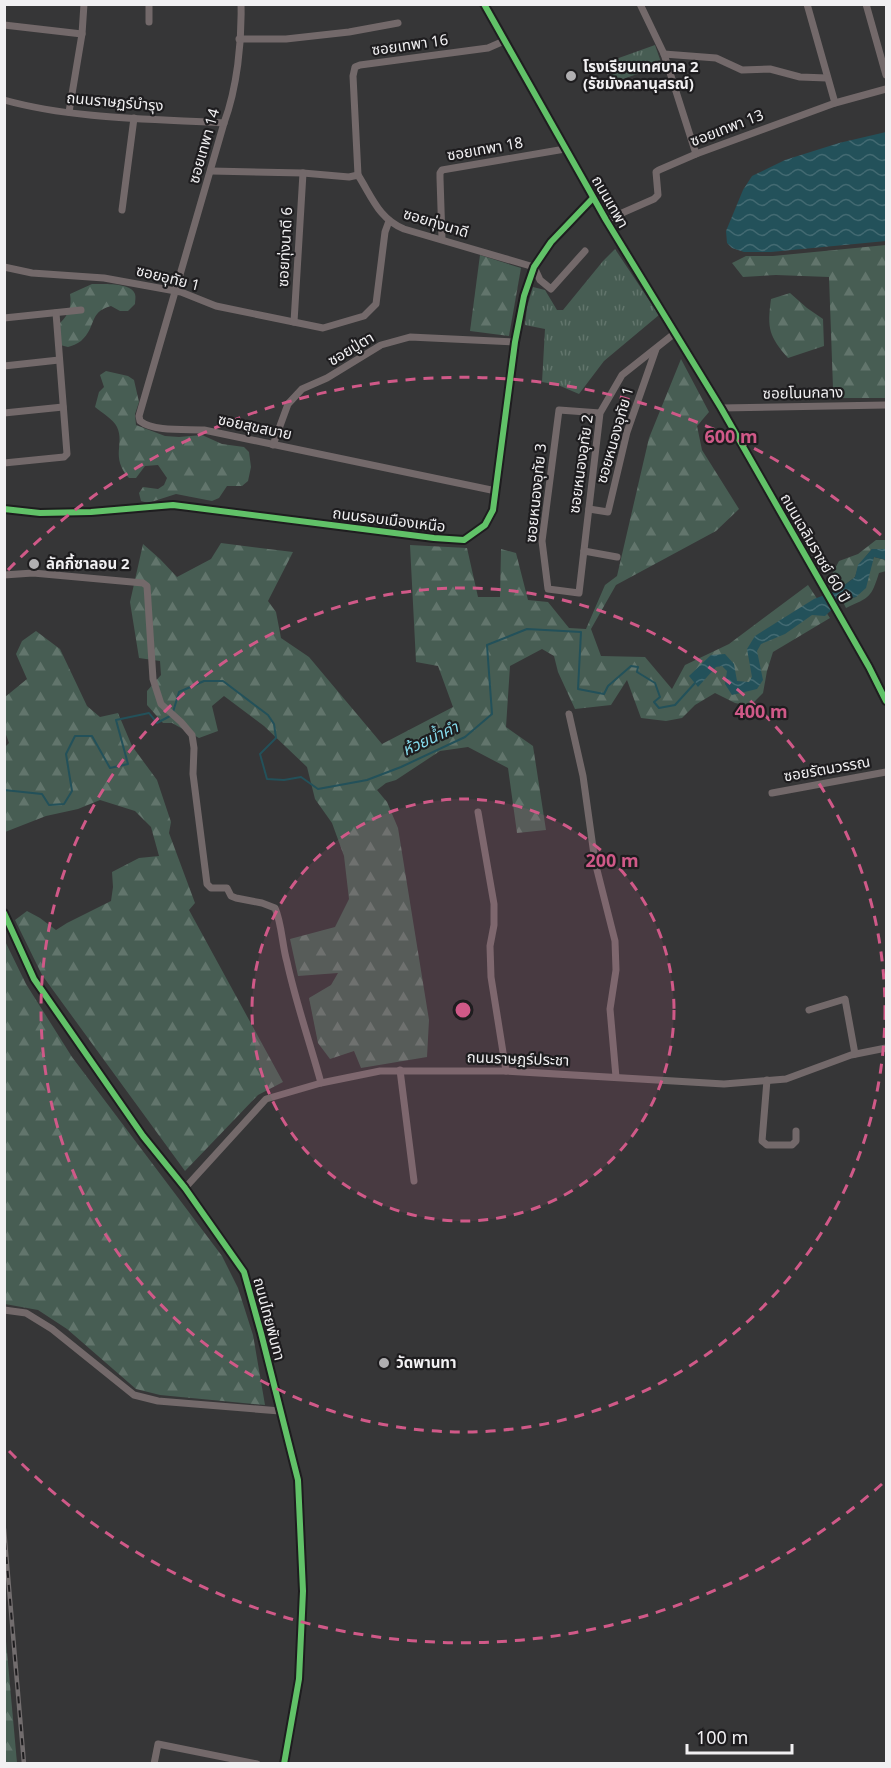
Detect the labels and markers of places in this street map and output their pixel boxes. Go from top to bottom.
place label: โรงเรียนเทศบาล 2 (รัชมังคลานุสรณ์) [583,56,699,93]
marker: โรงเรียนเทศบาล 2 (รัชมังคลานุสรณ์) [564,69,578,83]
place label: ลัคกี้ซาลอน 2 [46,553,130,573]
marker: ลัคกี้ซาลอน 2 [27,557,41,571]
centre of rings [453,1000,473,1020]
place label: วัดพานทา [396,1352,457,1372]
marker: วัดพานทา [377,1356,391,1370]

